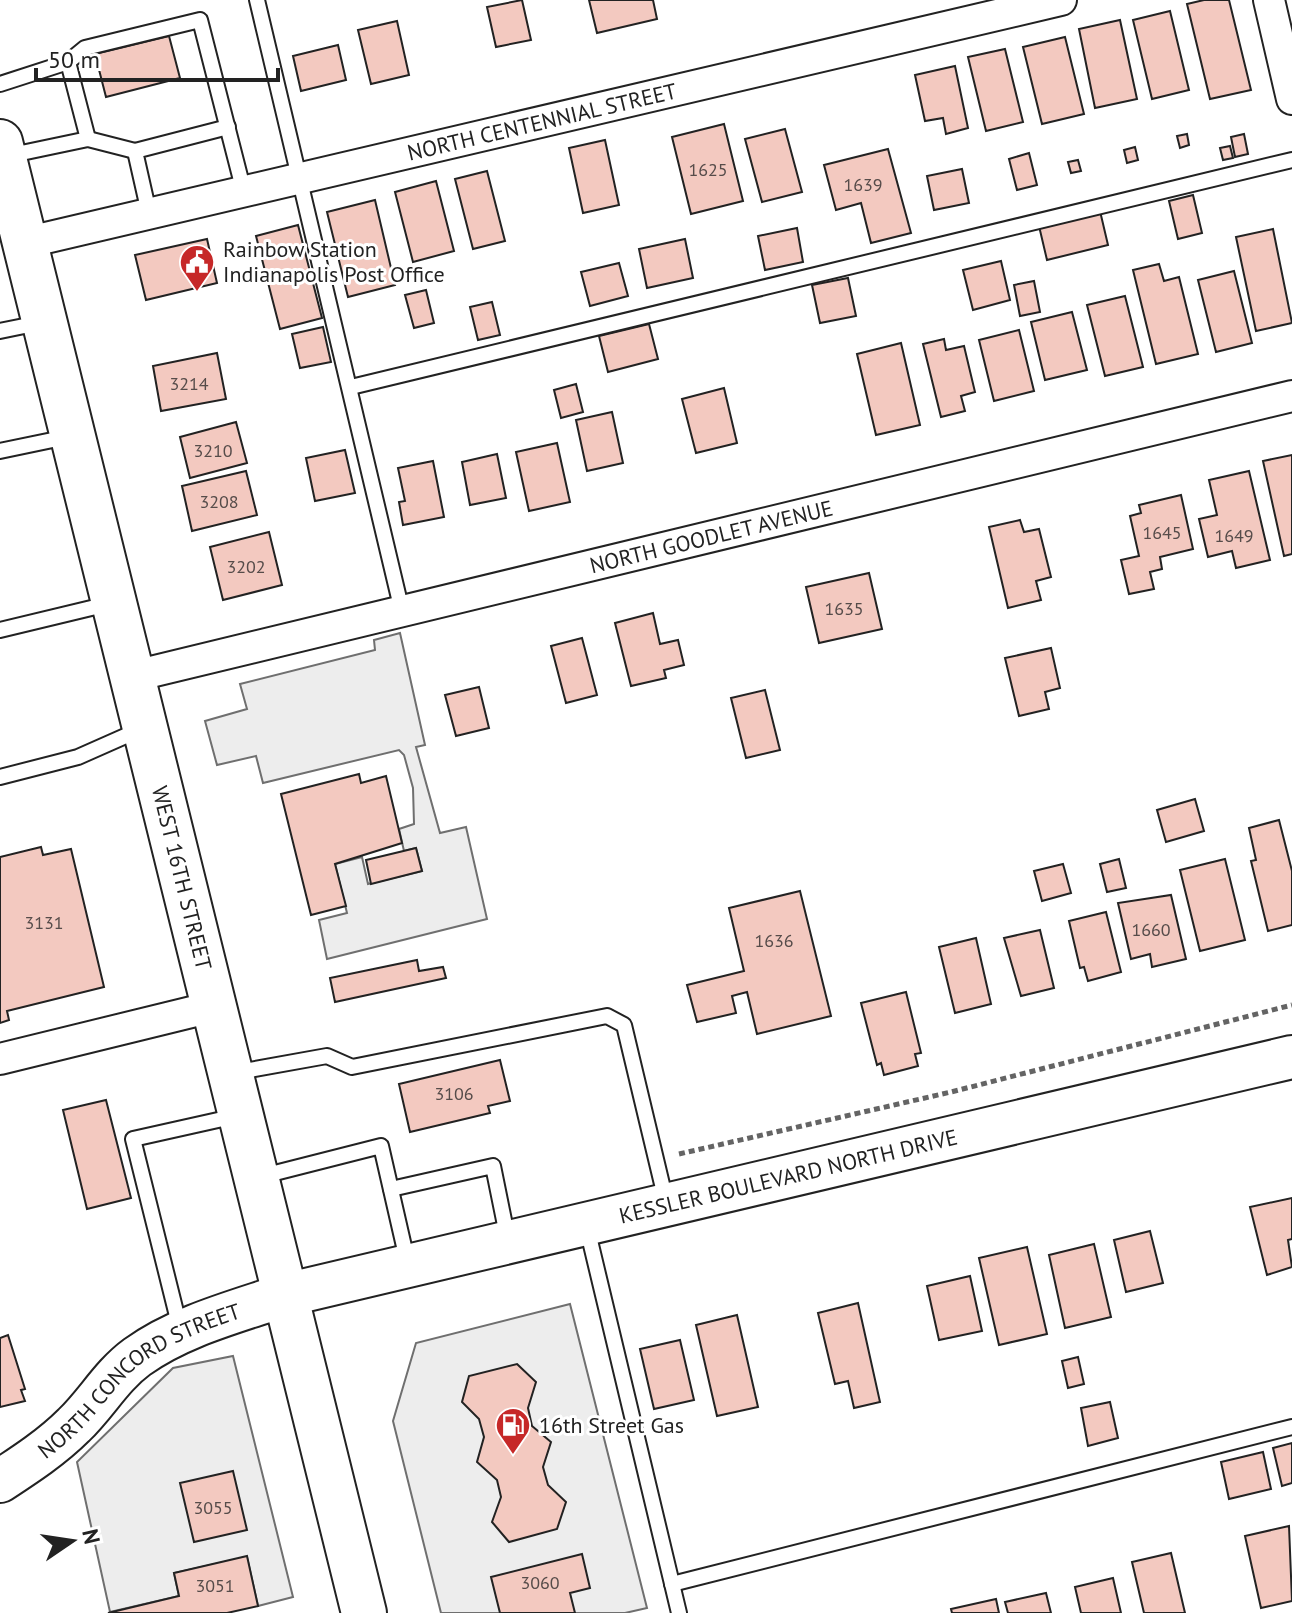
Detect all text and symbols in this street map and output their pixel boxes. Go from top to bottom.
scale bar [36,32,278,82]
text: 50 m [48,44,100,75]
street label: NORTH CENTENNIAL STREET [405,77,679,167]
house number: 1625 [688,158,728,181]
house number: 1639 [843,173,883,196]
place label: Rainbow Station Indianapolis Post Office [223,235,445,288]
public building icon: Rainbow Station Indianapolis Post Office [178,243,216,293]
house number: 3214 [169,372,209,395]
house number: 3210 [193,439,233,462]
house number: 3208 [199,490,239,513]
street label: NORTH GOODLET AVENUE [587,494,836,579]
house number: 1645 [1142,521,1182,544]
house number: 1649 [1214,524,1254,547]
house number: 3202 [226,555,266,578]
house number: 1635 [824,597,864,620]
street label: WEST 16TH STREET [146,783,218,973]
house number: 3131 [24,911,64,934]
house number: 1660 [1131,918,1171,941]
house number: 1636 [754,929,794,952]
house number: 3106 [434,1082,474,1105]
street label: KESSLER BOULEVARD NORTH DRIVE [616,1123,960,1230]
street label: NORTH CONCORD STREET [32,1297,244,1464]
fuel station icon: 16th Street Gas [494,1406,532,1456]
place label: 16th Street Gas [539,1411,684,1439]
house number: 3055 [193,1496,233,1519]
north arrow [32,1501,112,1581]
text: N [76,1526,107,1547]
house number: 3060 [520,1571,560,1594]
house number: 3051 [195,1574,235,1597]

